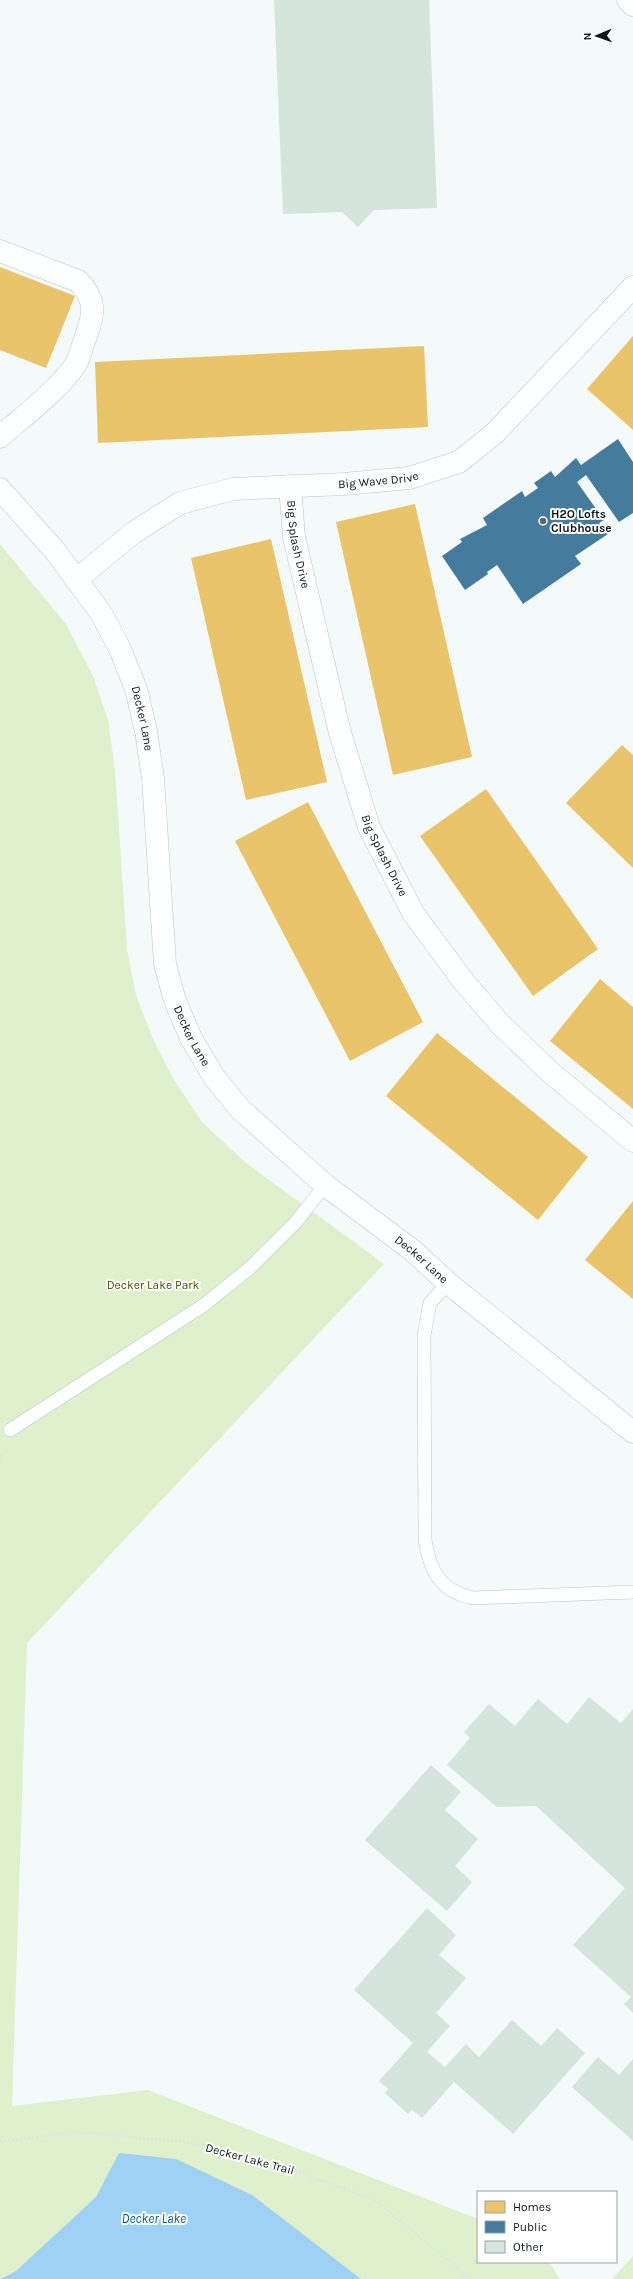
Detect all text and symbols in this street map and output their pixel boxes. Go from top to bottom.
north arrow [577,16,617,56]
text: N [581,32,594,41]
street label: Big Wave Drive [338,468,420,491]
street label: Big Splash Drive [284,500,313,590]
place label: H2O Lofts Clubhouse [551,507,612,535]
marker: H2O Lofts Clubhouse [538,516,548,526]
street label: Decker Lane [129,685,156,752]
street label: Big Splash Drive [359,813,410,899]
street label: Decker Lane [171,1003,213,1069]
street label: Decker Lane [392,1233,451,1286]
park label: Decker Lake Park [107,1278,200,1292]
street label: Decker Lake Trail [204,2140,296,2178]
legend [477,2191,617,2263]
text: Homes [513,2200,551,2214]
water label: Decker Lake [122,2211,186,2226]
text: Public [513,2220,547,2234]
text: Other [513,2240,544,2254]

